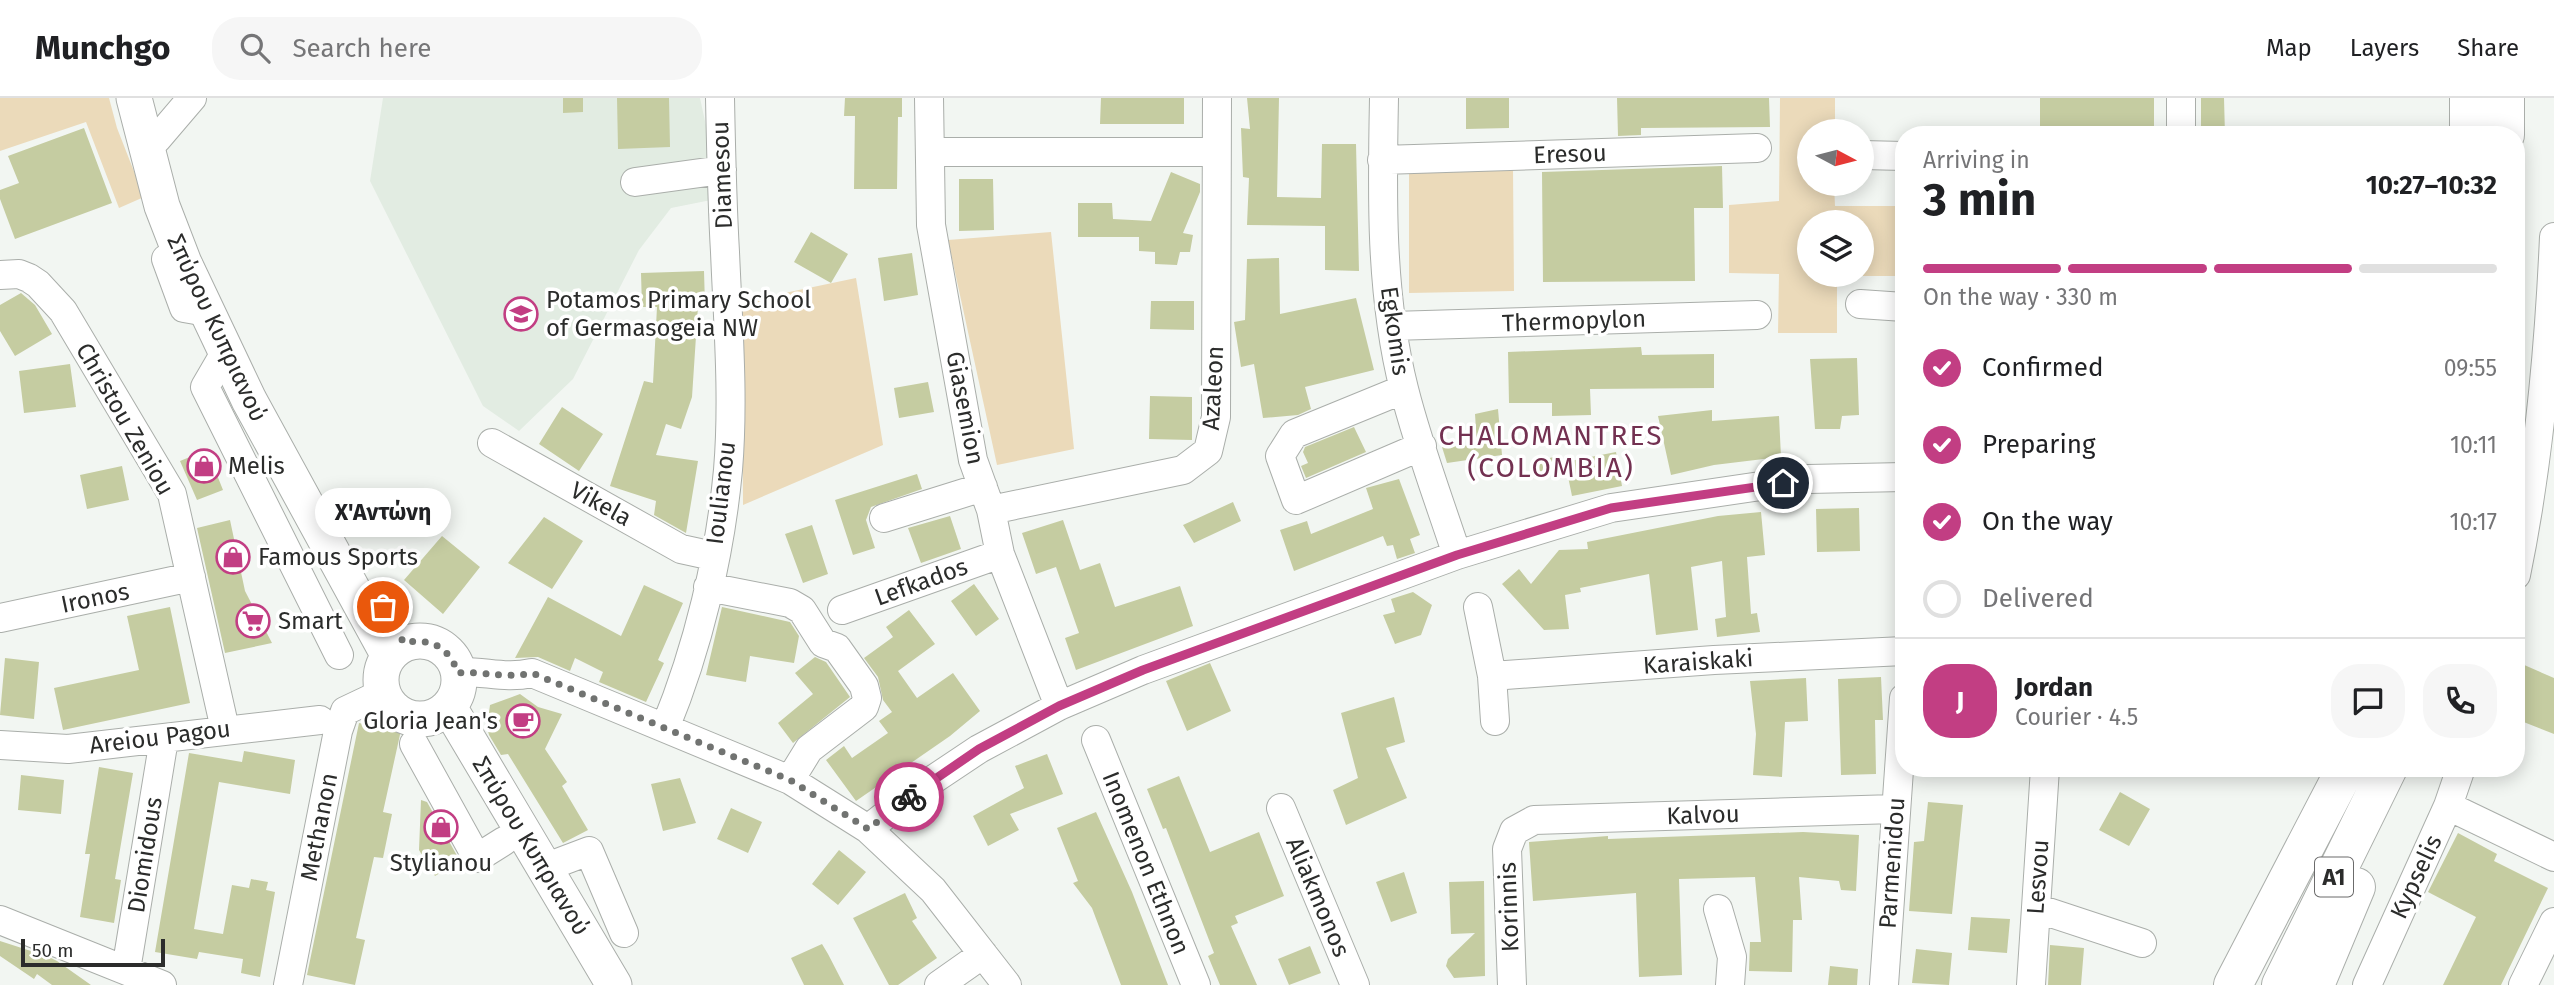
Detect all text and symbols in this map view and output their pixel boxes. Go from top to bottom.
search box [212,17,702,80]
text: Munchgo [35,28,170,68]
icon: search [236,29,274,67]
text: Search here [292,33,431,64]
text: Map [2266,34,2312,62]
text: Layers [2350,34,2419,62]
text: Share [2457,34,2519,62]
north arrow [1797,119,1874,196]
map controls [1797,119,1874,287]
street label: Diamesou [706,120,738,230]
street label: Eresou [1533,139,1607,169]
text: Arriving in [1923,146,2030,174]
text: 10:27–10:32 [2366,170,2497,201]
text: 3 min [1923,172,2036,227]
button: layers [1797,210,1874,287]
street label: Σπύρου Κυπριανού [161,230,273,426]
text: On the way · 330 m [1923,283,2118,311]
street label: Egkomis [1375,285,1415,377]
place label: Potamos Primary School of Germasogeia NW [546,286,811,342]
school or university icon: Potamos Primary School of Germasogeia NW [502,295,540,333]
street label: Thermopylon [1501,304,1647,338]
street label: Christou Zeniou [70,338,180,500]
street label: Azaleon [1197,345,1229,431]
street label: Giasemion [940,349,990,467]
icon: check [1923,349,1961,387]
text: Confirmed [1982,352,2103,383]
text: 09:55 [2444,354,2497,382]
district label: CHALOMANTRES (COLOMBIA) [1439,419,1663,484]
icon: check [1923,426,1961,464]
text: Preparing [1982,429,2095,460]
text: 10:11 [2450,431,2497,459]
street label: Ioulianou [701,440,741,546]
shop icon: Melis [185,447,223,485]
place label: Melis [228,452,285,480]
pin [1753,453,1813,513]
icon: home [1764,464,1802,502]
street label: Vikela [566,476,636,532]
callout: Χ'Αντώνη [315,488,451,537]
text: Χ'Αντώνη [335,498,431,526]
icon: check [1923,503,1961,541]
text: On the way [1982,506,2113,537]
text: 10:17 [2449,508,2497,536]
shop icon: Famous Sports [214,538,252,576]
place label: Famous Sports [258,543,418,571]
street label: Lefkados [871,552,971,612]
street label: Ironos [58,577,132,619]
pin [353,577,413,637]
text: Delivered [1982,583,2094,614]
icon: bag [364,588,402,626]
supermarket icon: Smart [234,602,272,640]
place label: Smart [278,607,343,635]
street label: Karaiskaki [1642,644,1754,680]
button: chat [2331,664,2405,738]
button: phone [2423,664,2497,738]
text: Jordan [2015,672,2093,703]
text: J [1956,686,1964,717]
cafe icon: Gloria Jean's [504,702,542,740]
text: Courier · 4.5 [2015,703,2138,731]
place label: Gloria Jean's [363,707,498,735]
street label: Areiou Pagou [88,714,232,760]
street label: Σπύρου Κυπριανού [467,752,595,940]
courier [874,762,944,832]
street label: Inomenon Ethnon [1097,767,1195,959]
street label: Methanon [295,770,343,884]
icon: bike [890,778,928,816]
street label: Diomidous [122,795,168,915]
street label: Parmenidou [1873,796,1911,930]
street label: Kalvou [1666,800,1740,830]
shop icon: Stylianou [422,808,460,846]
street label: Kypselis [2384,831,2448,923]
street label: Aliakmonos [1280,833,1356,961]
street label: Lesvou [2021,839,2055,915]
place label: Stylianou [390,849,492,877]
road number: A1 [2315,858,2353,897]
street label: Korinnis [1493,862,1525,952]
scale bar [21,936,164,968]
text: 50 m [32,939,73,962]

